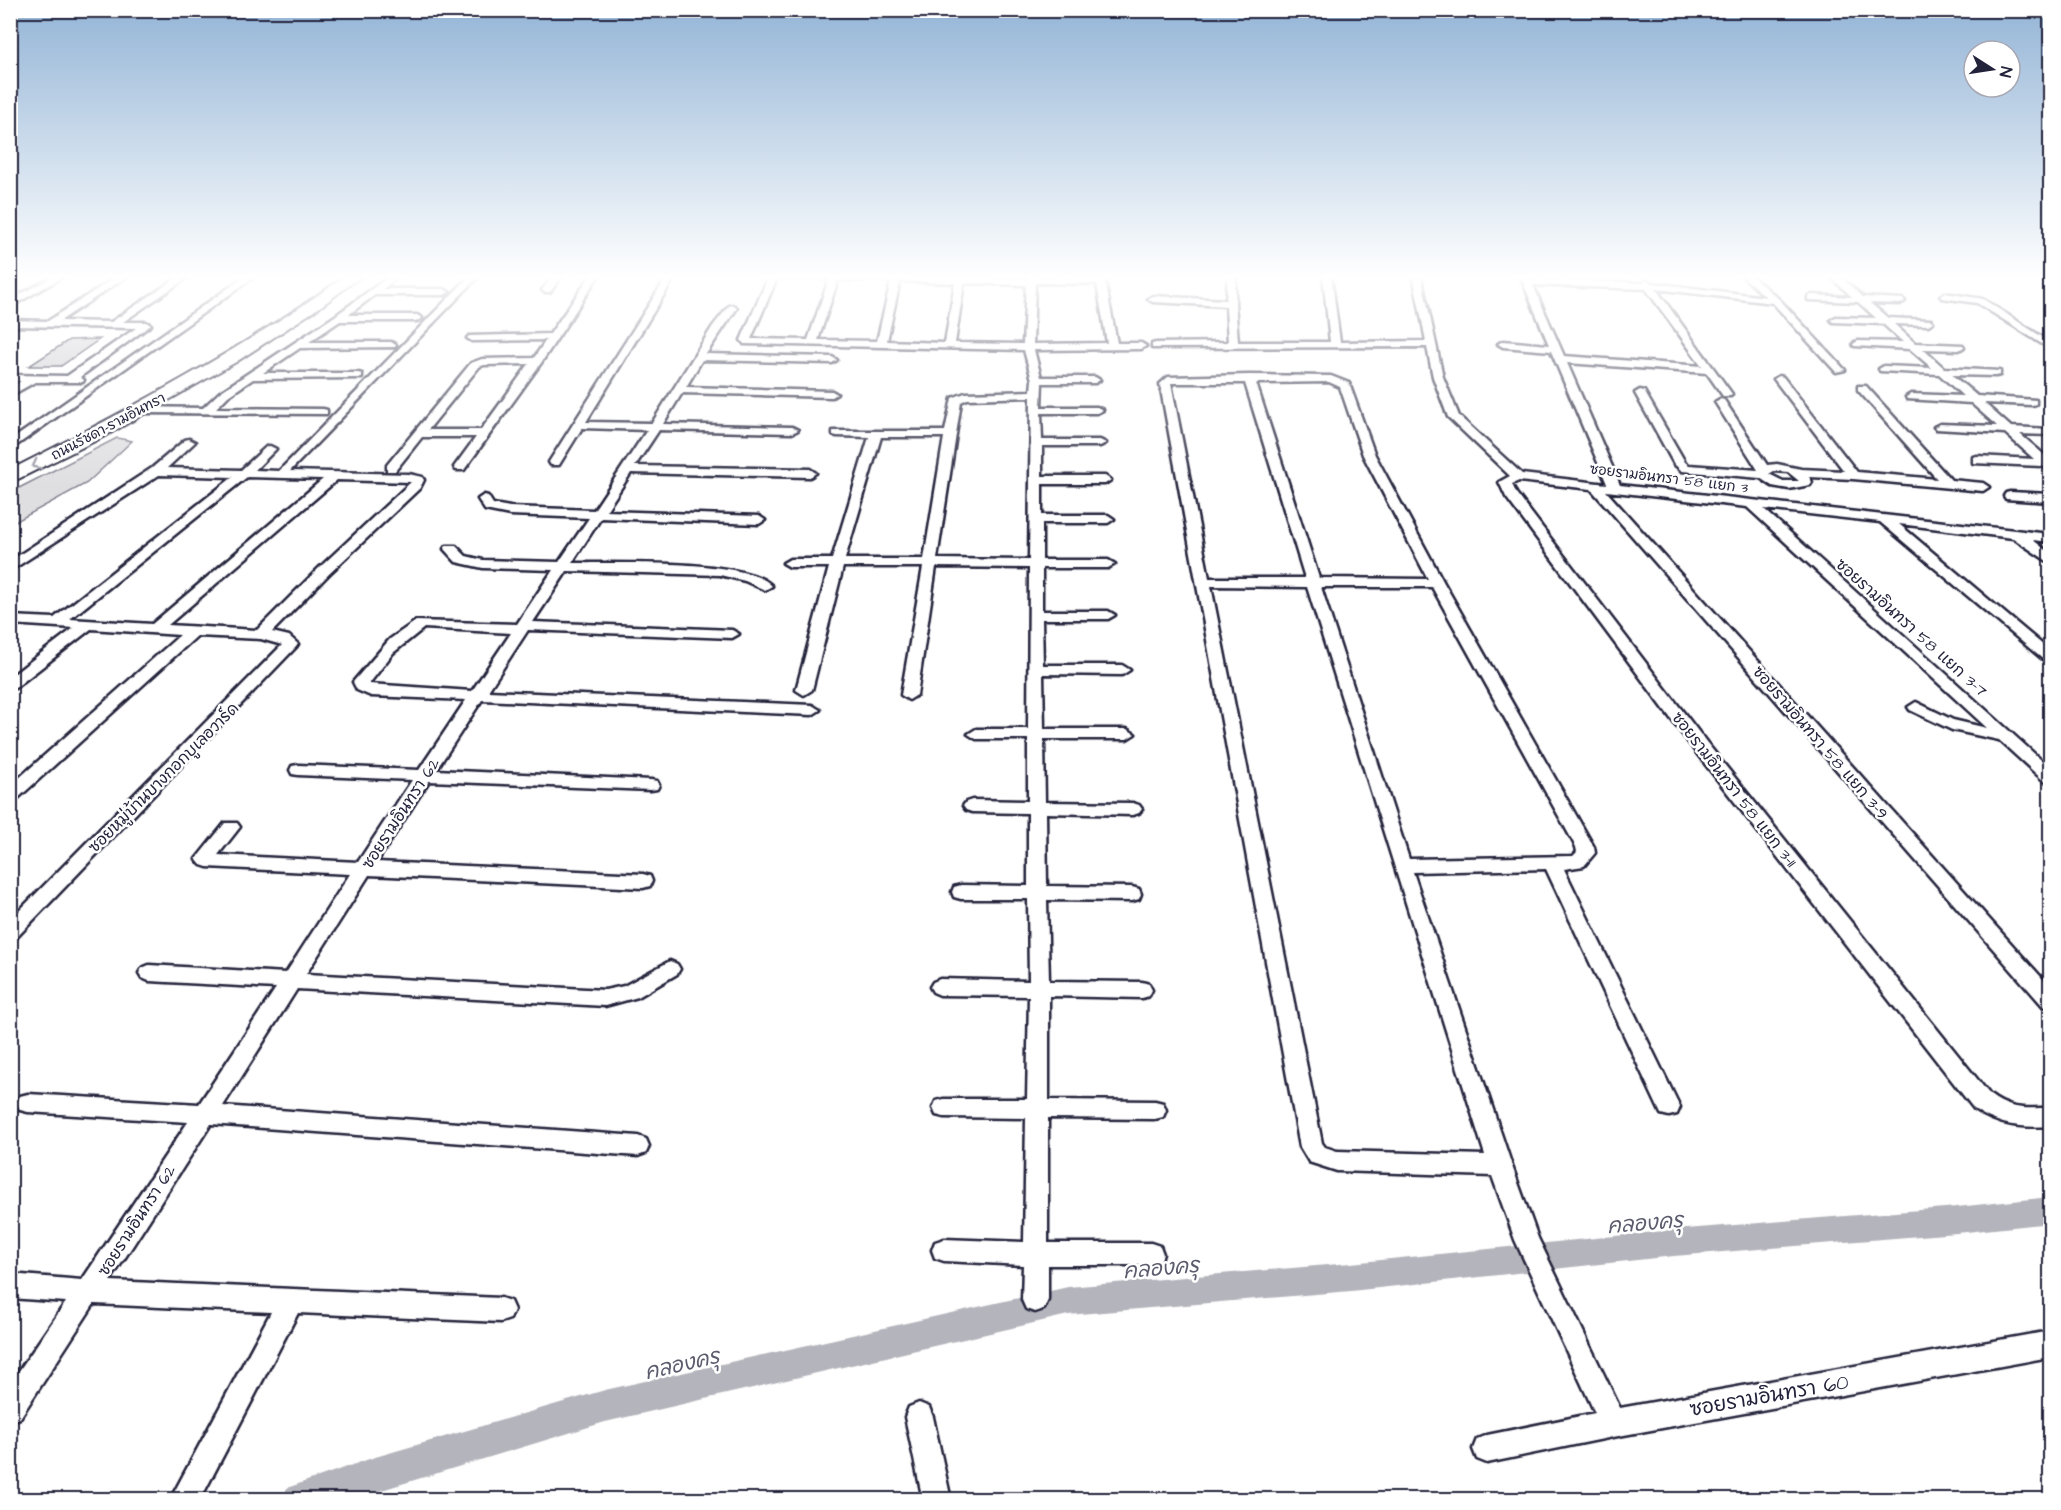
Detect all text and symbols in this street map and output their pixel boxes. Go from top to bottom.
north arrow [1962,39,2022,99]
text: N [1994,65,2017,79]
street label: ถนนรัชดา-รามอินทรา [48,388,169,466]
one-way arrow [31,458,42,469]
street label: ซอยรามอินทรา 58 แยก 3 [1588,459,1749,499]
street label: ซอยรามอินทรา 58 แยก 3-7 [1831,554,1992,702]
street label: ซอยรามอินทรา 58 แยก 3-9 [1747,661,1893,824]
street label: ซอยหมู่บ้านบางกอกบูเลอวาร์ด [83,697,245,859]
street label: ซอยรามอินทรา 58 แยก 3-11 [1667,707,1802,872]
street label: ซอยรามอินทรา 62 [357,754,445,873]
street label: ซอยรามอินทรา 62 [93,1161,181,1280]
water label: คลองครุ [1606,1206,1686,1242]
water label: คลองครุ [1122,1251,1202,1287]
water label: คลองครุ [642,1341,724,1388]
street label: ซอยรามอินทรา 60 [1687,1368,1851,1424]

